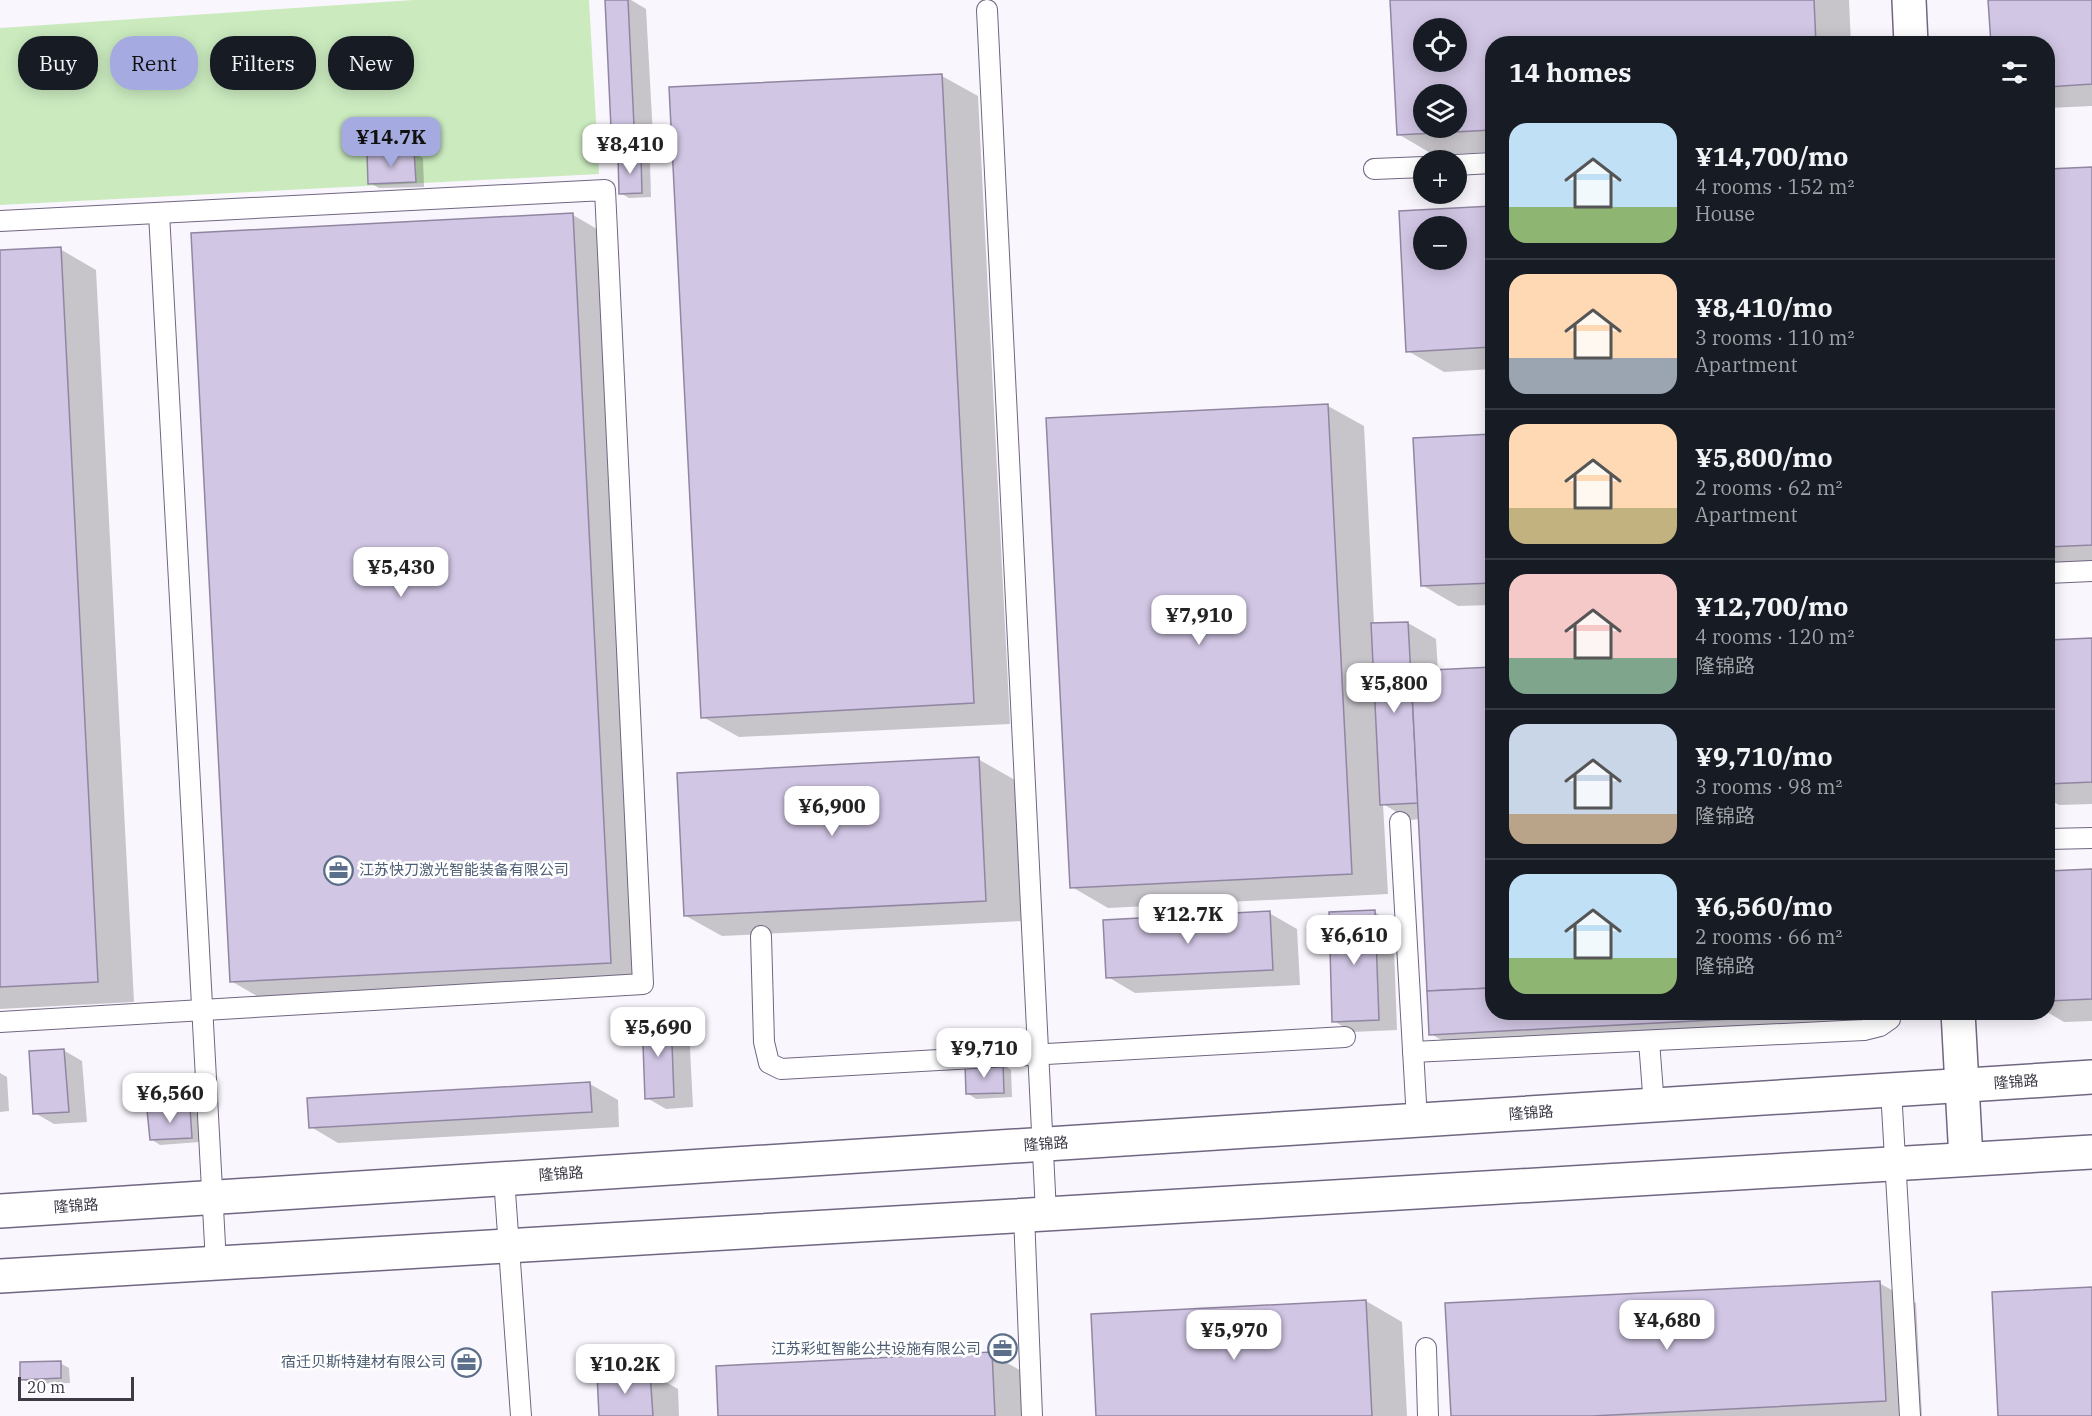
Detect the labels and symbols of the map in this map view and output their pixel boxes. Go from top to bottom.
pin: ¥14.7K [342,117,440,168]
pin: ¥8,410 [581,124,679,175]
pin: ¥5,430 [352,547,450,598]
pin: ¥7,910 [1150,595,1248,646]
pin: ¥5,800 [1345,663,1443,714]
pin: ¥6,900 [783,786,881,837]
office icon: 江苏快刀激光智能装备有限公司 [322,854,354,886]
place label: 江苏快刀激光智能装备有限公司 [359,860,569,879]
pin: ¥12.7K [1139,894,1237,945]
pin: ¥6,610 [1305,915,1403,966]
pin: ¥5,690 [609,1007,707,1058]
pin: ¥9,710 [935,1028,1033,1079]
street label: 隆锦路 [1993,1070,2039,1093]
pin: ¥6,560 [121,1073,219,1124]
street label: 隆锦路 [1508,1101,1554,1124]
street label: 隆锦路 [1023,1132,1069,1155]
street label: 隆锦路 [538,1162,584,1185]
street label: 隆锦路 [53,1194,99,1217]
pin: ¥4,680 [1618,1300,1716,1351]
pin: ¥5,970 [1185,1310,1283,1361]
office icon: 江苏彩虹智能公共设施有限公司 [986,1333,1018,1365]
place label: 江苏彩虹智能公共设施有限公司 [771,1339,981,1358]
pin: ¥10.2K [576,1344,674,1395]
office icon: 宿迁贝斯特建材有限公司 [451,1346,483,1378]
place label: 宿迁贝斯特建材有限公司 [281,1352,446,1371]
scale bar [18,1374,134,1402]

